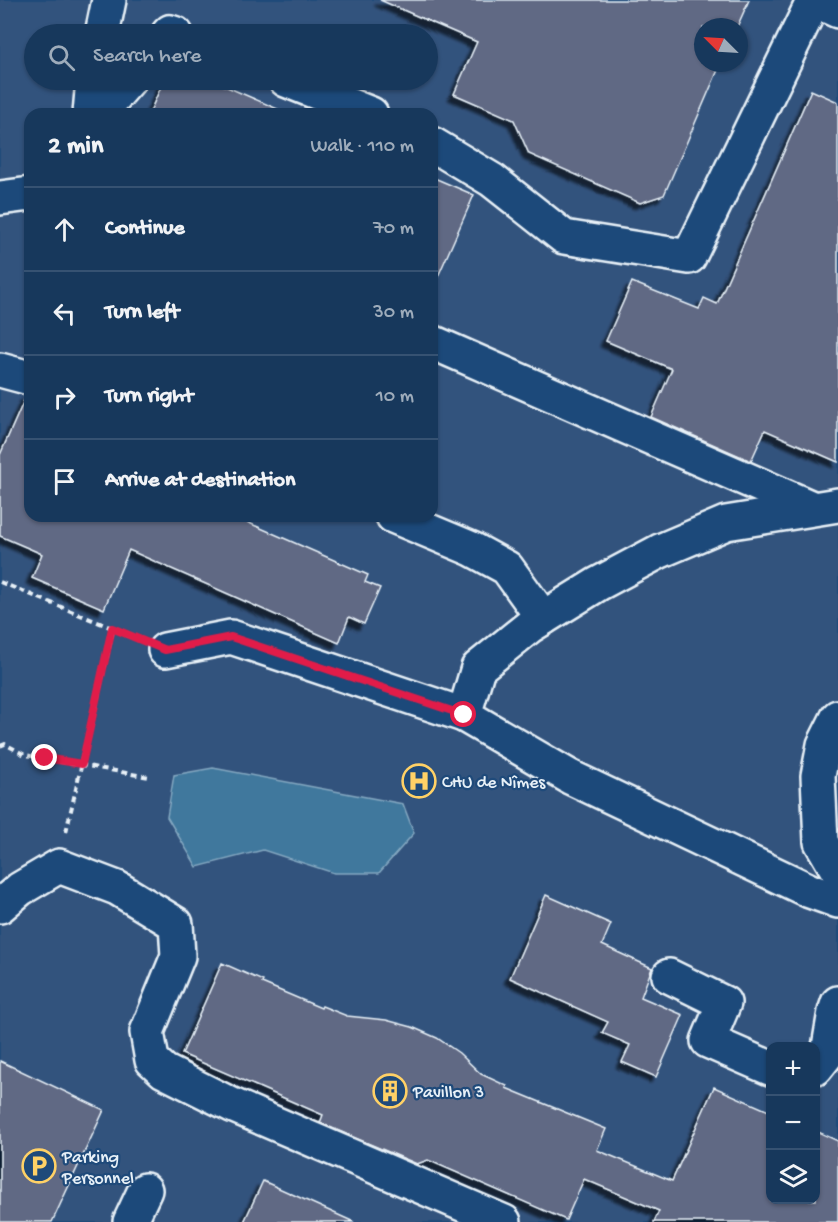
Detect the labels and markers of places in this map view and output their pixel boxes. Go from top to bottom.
hospital icon: CHU de Nîmes [401,763,437,799]
place label: CHU de Nîmes [442,773,547,794]
building icon: Pavillon 3 [372,1073,408,1109]
place label: Pavillon 3 [412,1083,484,1104]
parking icon: Parking Personnel [21,1148,57,1184]
place label: Parking Personnel [61,1148,134,1190]

